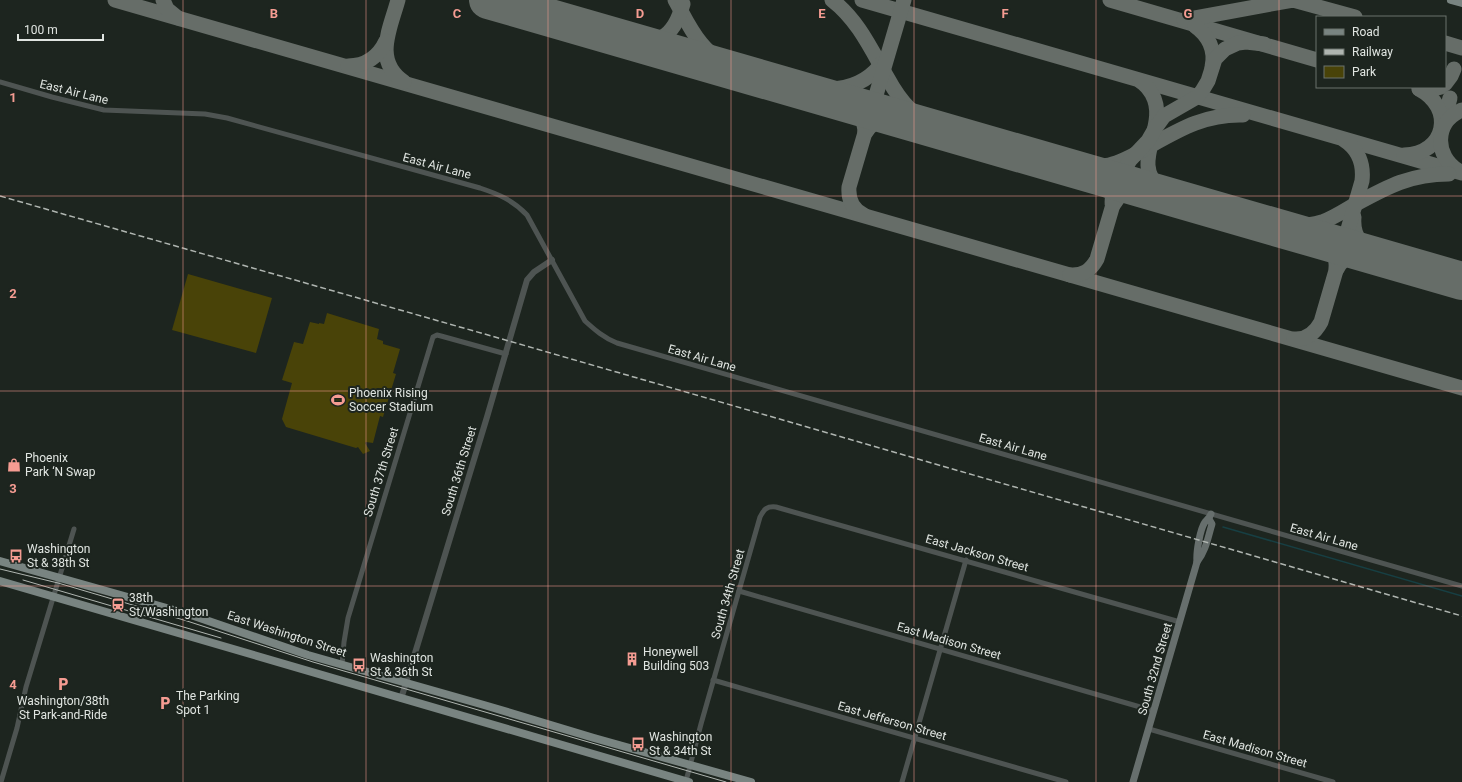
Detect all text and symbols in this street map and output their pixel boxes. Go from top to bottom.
text: B [270,6,278,21]
text: C [453,6,462,21]
text: D [636,6,644,21]
text: E [818,6,826,21]
text: F [1001,6,1009,21]
text: G [1184,6,1193,21]
scale bar [18,16,103,42]
legend [1316,16,1446,88]
text: 100 m [24,23,58,37]
text: Road [1352,25,1380,39]
text: Railway [1352,45,1393,59]
text: Park [1352,65,1377,79]
street label: East Air Lane [38,77,110,107]
text: 1 [9,90,17,105]
street label: East Air Lane [401,150,473,182]
text: 2 [9,286,17,301]
street label: East Air Lane [666,342,738,374]
place label: Phoenix Rising Soccer Stadium [349,386,433,414]
sports icon: Phoenix Rising Soccer Stadium [330,392,346,408]
street label: South 36th Street [439,425,479,517]
street label: South 37th Street [361,426,401,518]
street label: East Air Lane [977,431,1049,463]
place label: Phoenix Park ‘N Swap [25,451,96,479]
shop icon: Phoenix Park ‘N Swap [6,457,22,473]
text: 3 [9,481,17,496]
street label: East Air Lane [1288,521,1360,553]
street label: East Jackson Street [924,532,1030,574]
place label: Washington St & 38th St [27,542,90,570]
street label: South 34th Street [708,547,748,641]
bus stop icon: Washington St & 38th St [8,548,24,564]
place label: 38th St/Washington [129,591,208,619]
station icon: 38th St/Washington [110,597,126,613]
street label: East Washington Street [226,608,348,660]
street label: East Madison Street [895,619,1003,663]
street label: South 32nd Street [1135,621,1175,717]
place label: Honeywell Building 503 [643,645,709,673]
place label: Washington St & 36th St [370,651,433,679]
building icon: Honeywell Building 503 [624,651,640,667]
bus stop icon: Washington St & 36th St [351,657,367,673]
parking icon: Washington/38th St Park-and-Ride [55,676,71,692]
text: 4 [9,677,17,692]
place label: The Parking Spot 1 [176,689,240,717]
place label: Washington/38th St Park-and-Ride [17,694,109,722]
parking icon: The Parking Spot 1 [157,695,173,711]
street label: East Jefferson Street [836,699,948,743]
street label: East Madison Street [1201,727,1309,771]
place label: Washington St & 34th St [649,730,712,758]
bus stop icon: Washington St & 34th St [630,736,646,752]

